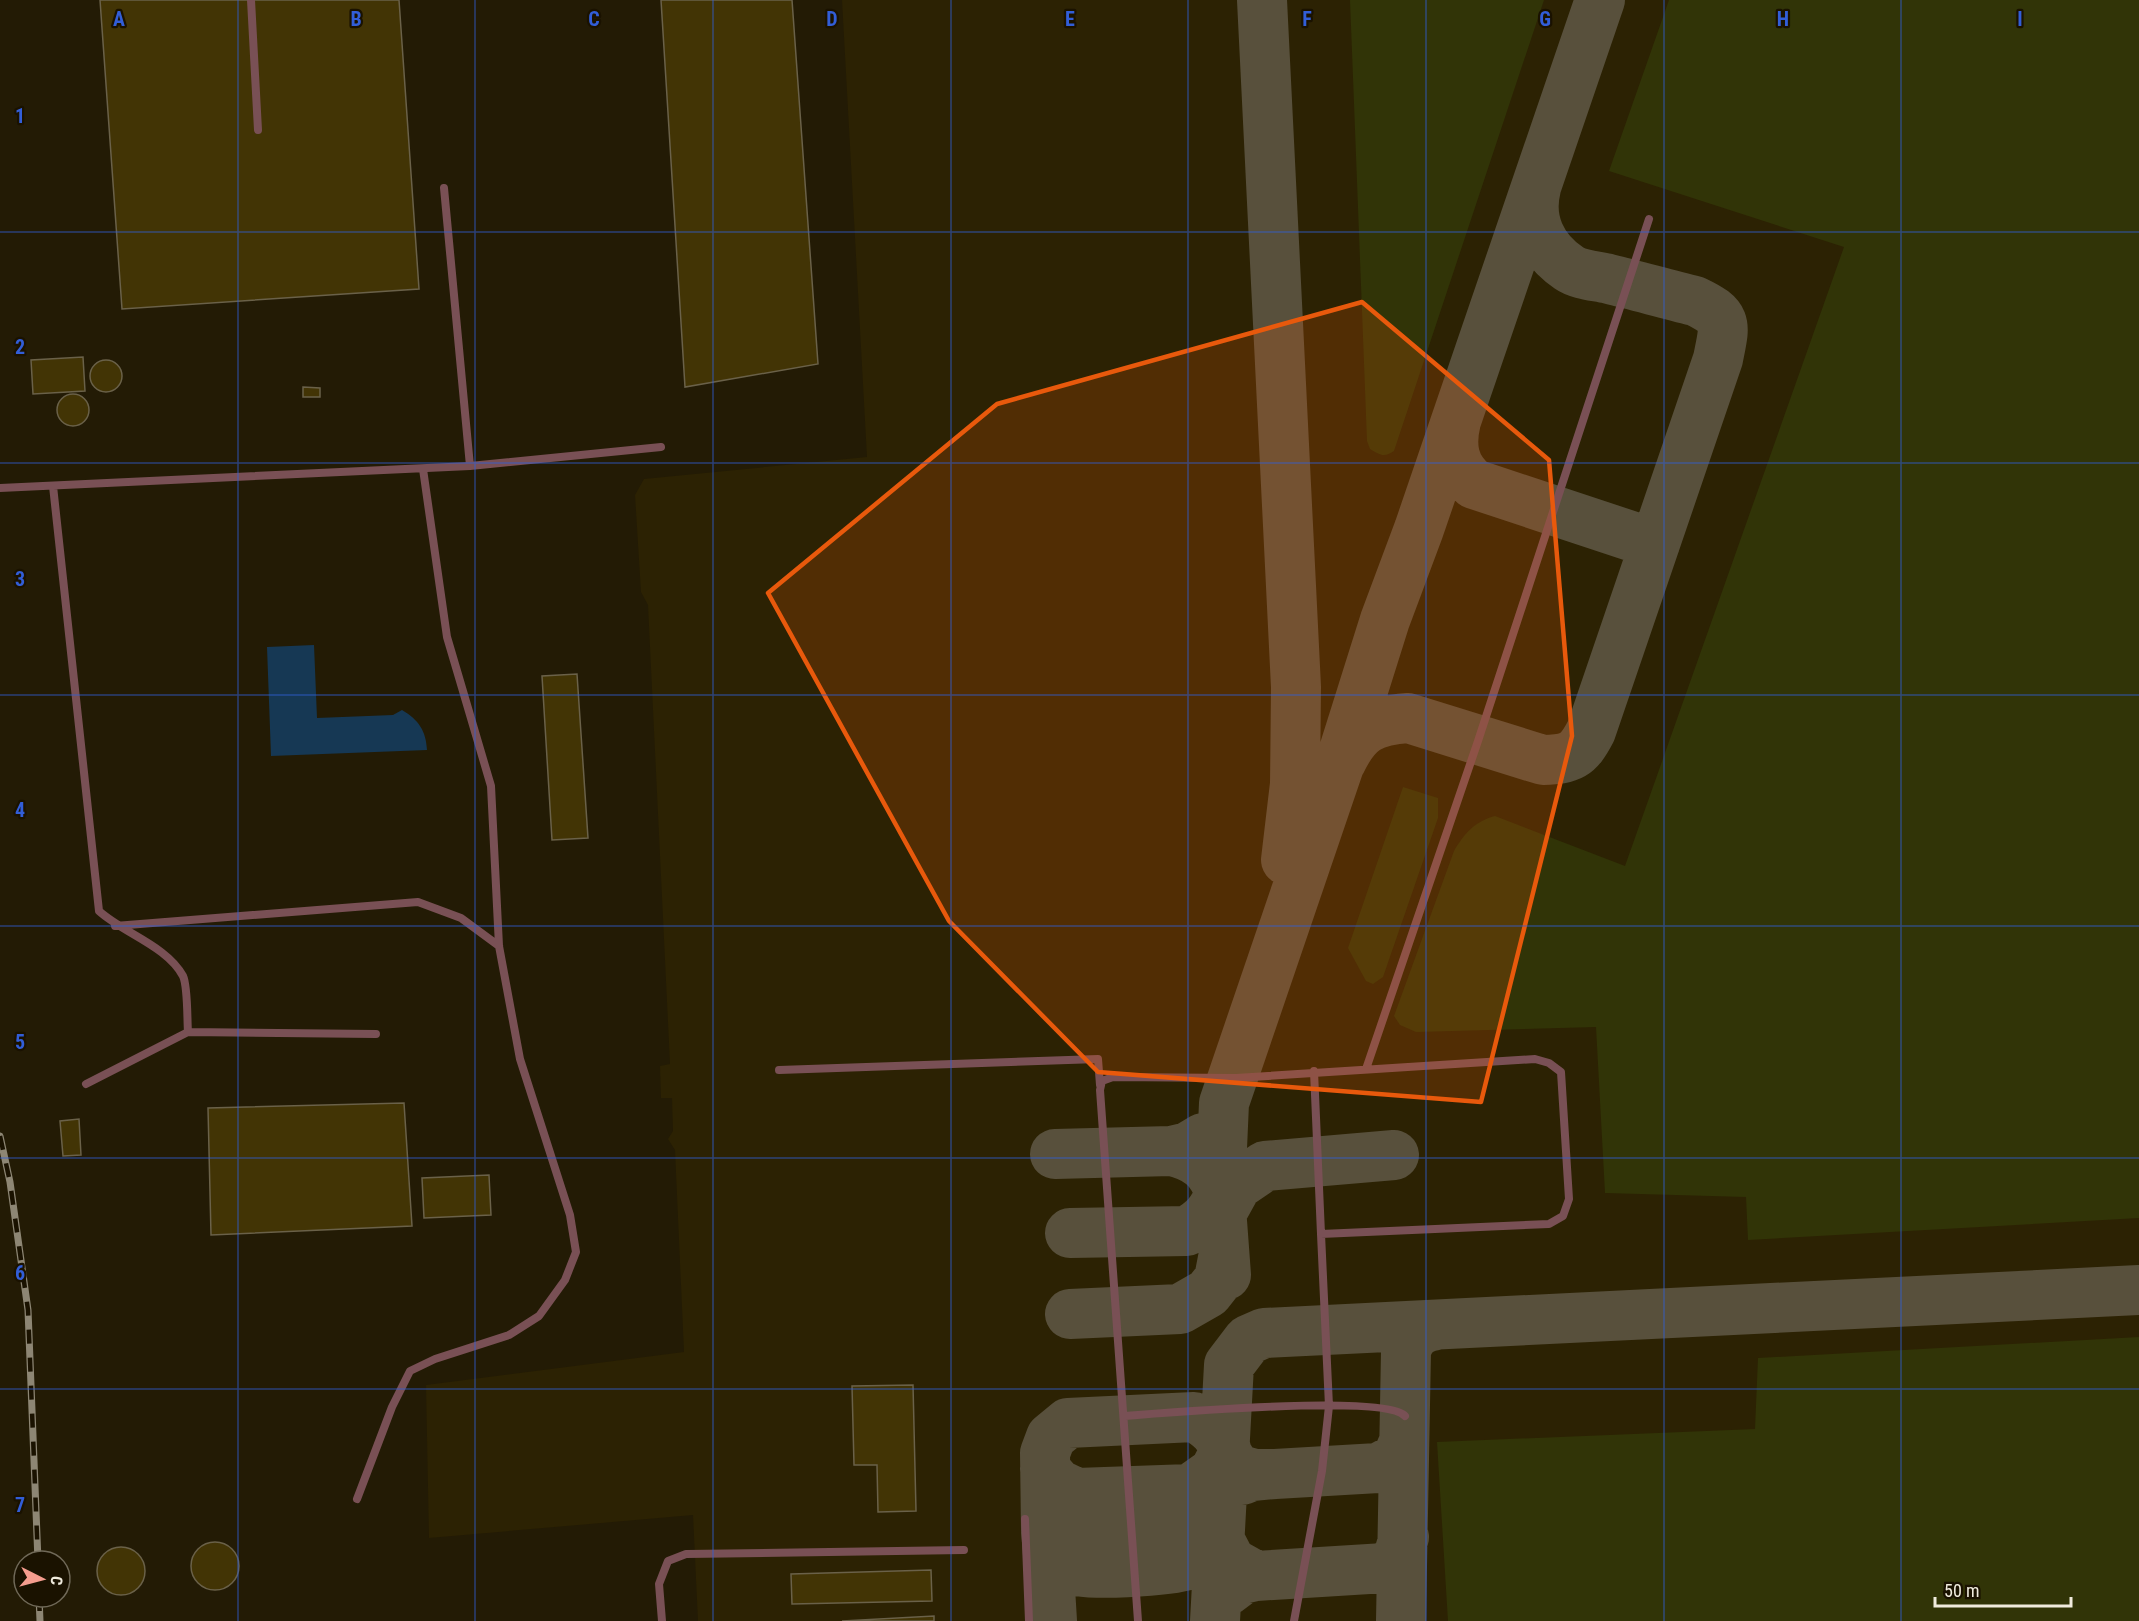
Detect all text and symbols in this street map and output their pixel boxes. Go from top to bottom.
text: A [113,7,125,31]
text: B [350,7,362,31]
text: C [588,7,600,31]
text: D [826,7,838,31]
text: E [1065,7,1075,31]
text: F [1302,7,1312,31]
text: G [1539,7,1551,31]
text: H [1777,7,1789,31]
text: I [2017,7,2023,31]
text: 1 [15,104,25,128]
text: 2 [15,335,25,359]
text: 3 [15,567,25,591]
text: 4 [15,798,25,822]
text: 5 [15,1030,25,1054]
text: 6 [15,1261,25,1285]
text: 7 [15,1493,25,1517]
north arrow [12,1549,72,1609]
scale bar [1935,1570,2072,1608]
text: С [46,1575,66,1586]
text: 50 m [1944,1580,1979,1601]

